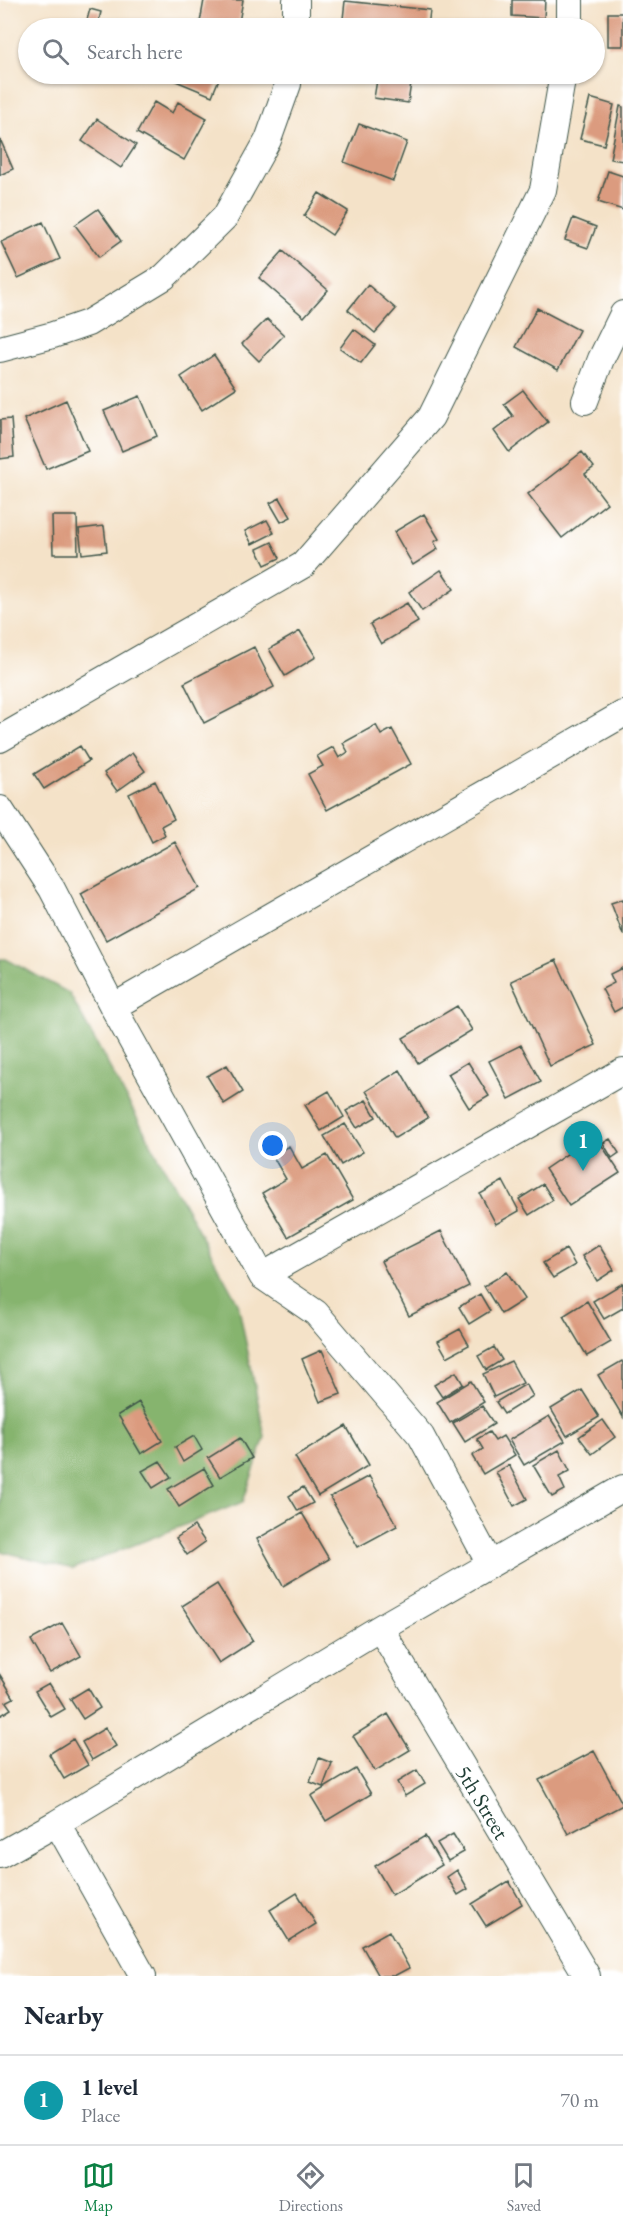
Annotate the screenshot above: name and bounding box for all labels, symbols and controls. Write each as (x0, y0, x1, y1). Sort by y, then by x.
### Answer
search box (18, 18, 605, 84)
icon: search (39, 35, 72, 68)
text: Search here (87, 37, 182, 66)
pin: 1 (564, 1122, 602, 1171)
your location (258, 1131, 287, 1160)
street label: 5th Street (449, 1760, 516, 1845)
text: Nearby (24, 1998, 104, 2032)
text: 1 level (81, 2073, 138, 2102)
text: 1 (38, 2087, 49, 2113)
text: 70 m (560, 2087, 599, 2113)
text: Place (81, 2102, 120, 2128)
tab: Map (82, 2159, 115, 2216)
tab: Directions (279, 2159, 343, 2216)
tab: Saved (507, 2159, 541, 2216)

